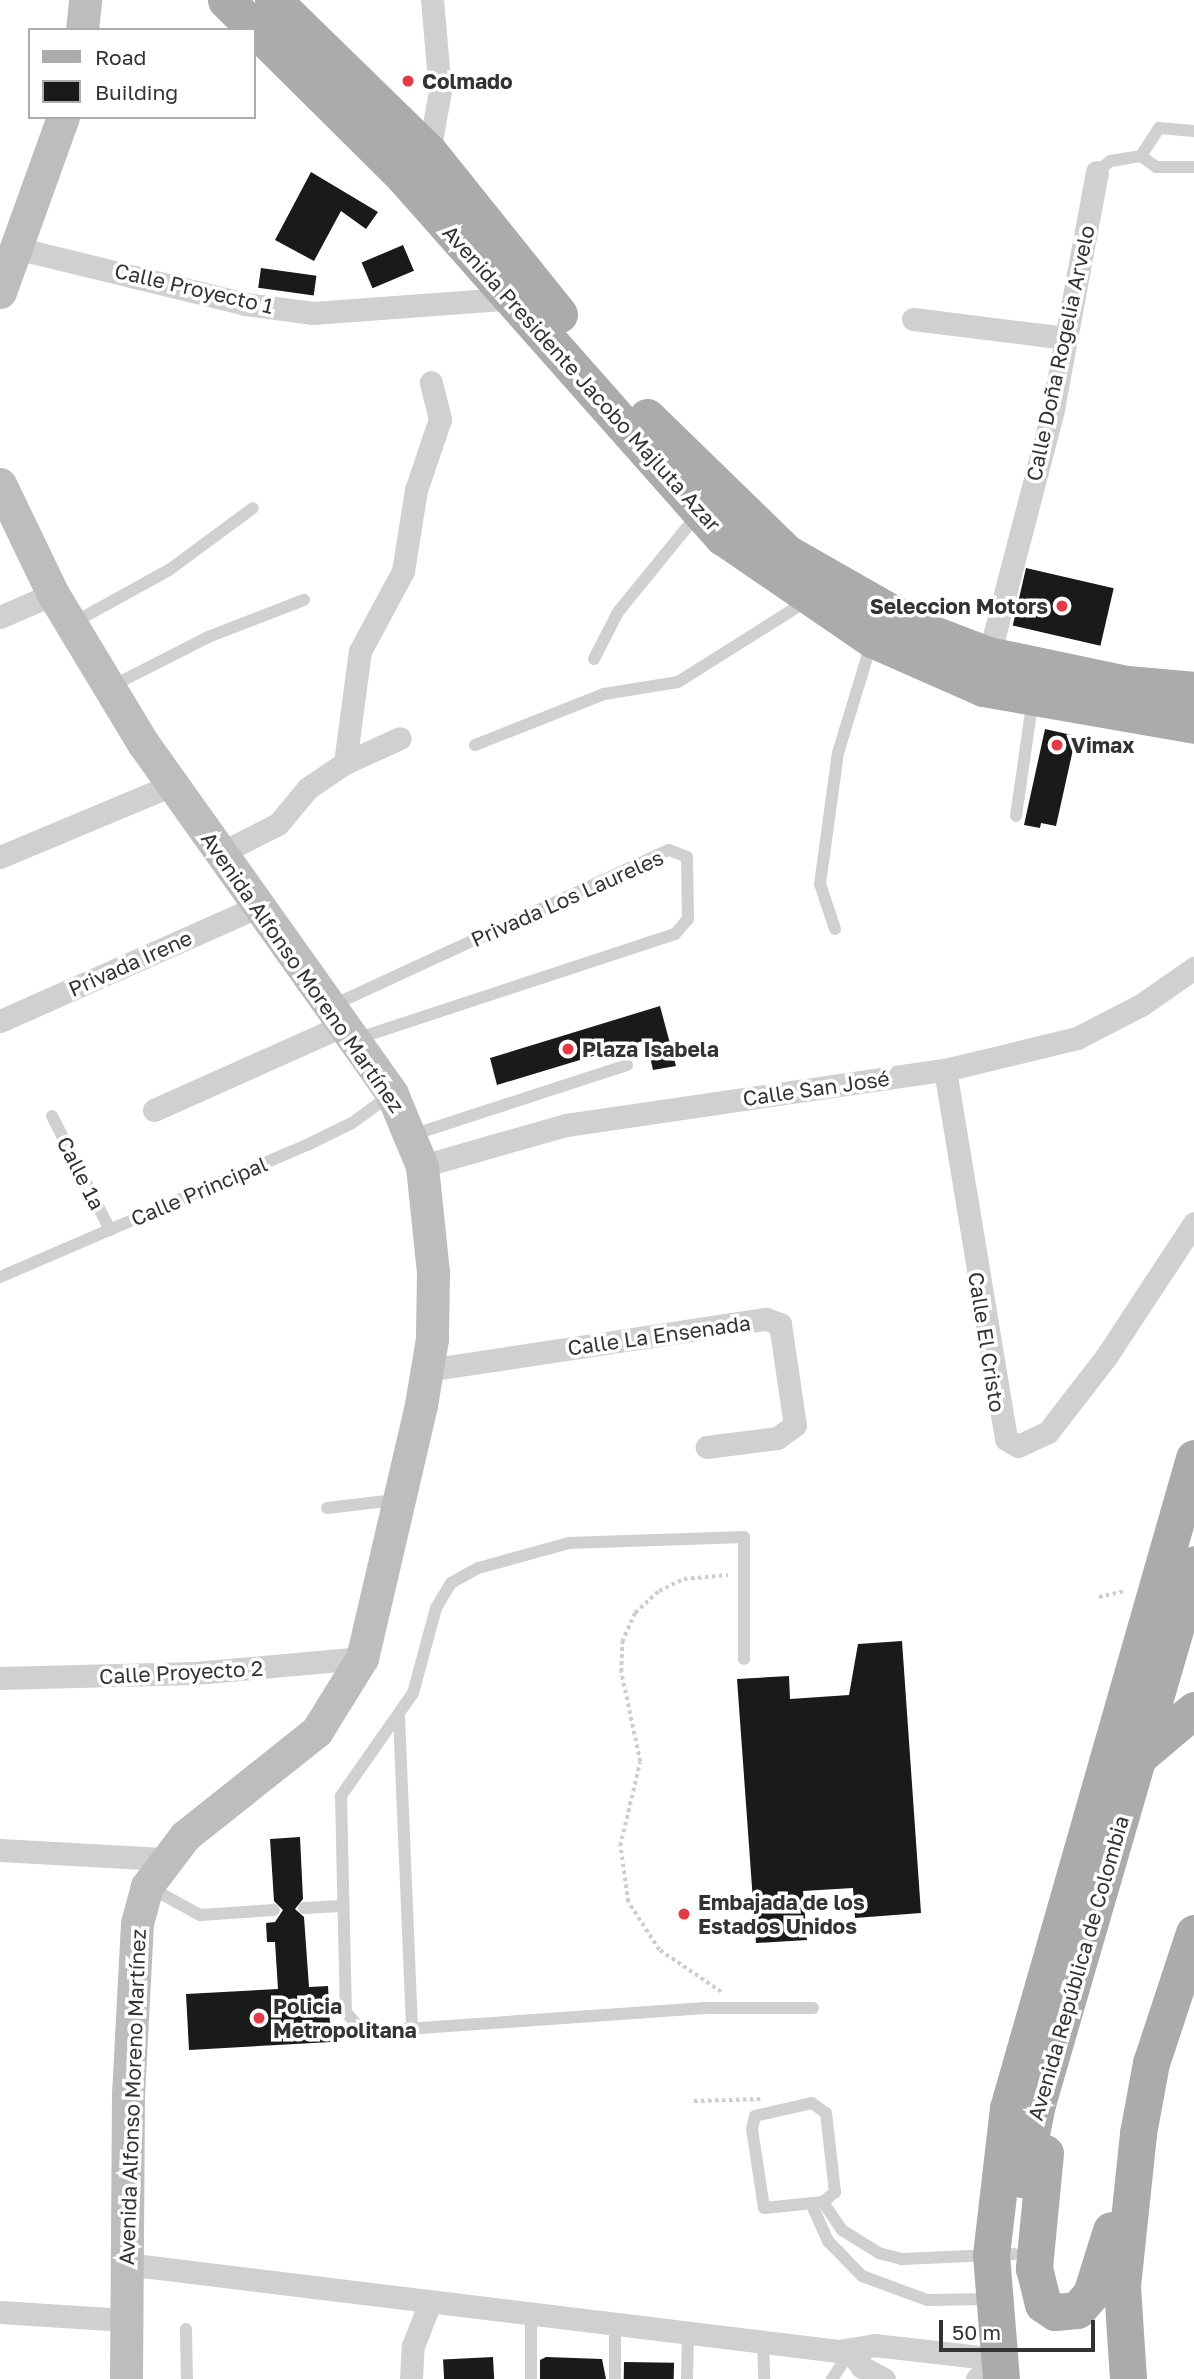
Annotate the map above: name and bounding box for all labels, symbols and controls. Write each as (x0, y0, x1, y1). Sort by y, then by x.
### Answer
legend (28, 28, 256, 119)
text: Road (95, 44, 146, 70)
place label: Colmado (422, 68, 513, 94)
marker: Colmado (400, 73, 416, 89)
text: Building (95, 79, 178, 105)
street label: Avenida Presidente Jacobo Majluta Azar (438, 220, 726, 536)
street label: Calle Doña Rogelia Arvelo (1021, 223, 1099, 483)
street label: Calle Proyecto 1 (112, 257, 276, 319)
place label: Seleccion Motors (870, 593, 1048, 619)
marker: Seleccion Motors (1054, 598, 1070, 614)
place label: Vimax (1071, 732, 1134, 758)
marker: Vimax (1049, 737, 1065, 753)
street label: Avenida Alfonso Moreno Martínez (196, 827, 410, 1117)
street label: Privada Los Laureles (467, 844, 667, 952)
street label: Privada Irene (64, 925, 196, 1001)
place label: Plaza Isabela (582, 1036, 719, 1062)
marker: Plaza Isabela (560, 1041, 576, 1057)
street label: Calle San José (741, 1065, 891, 1111)
street label: Calle 1a (52, 1132, 110, 1214)
street label: Calle Principal (127, 1151, 271, 1231)
street label: Calle El Cristo (963, 1270, 1011, 1414)
street label: Calle La Ensenada (566, 1310, 752, 1360)
street label: Calle Proyecto 2 (98, 1655, 264, 1689)
street label: Avenida República de Colombia (1022, 1813, 1134, 2123)
place label: Embajada de los Estados Unidos (698, 1889, 865, 1939)
marker: Embajada de los Estados Unidos (676, 1906, 692, 1922)
street label: Avenida Alfonso Moreno Martínez (114, 1928, 150, 2266)
place label: Policia Metropolitana (273, 1993, 417, 2043)
marker: Policia Metropolitana (251, 2010, 267, 2026)
scale bar (942, 2306, 1098, 2350)
text: 50 m (952, 2319, 1001, 2345)

